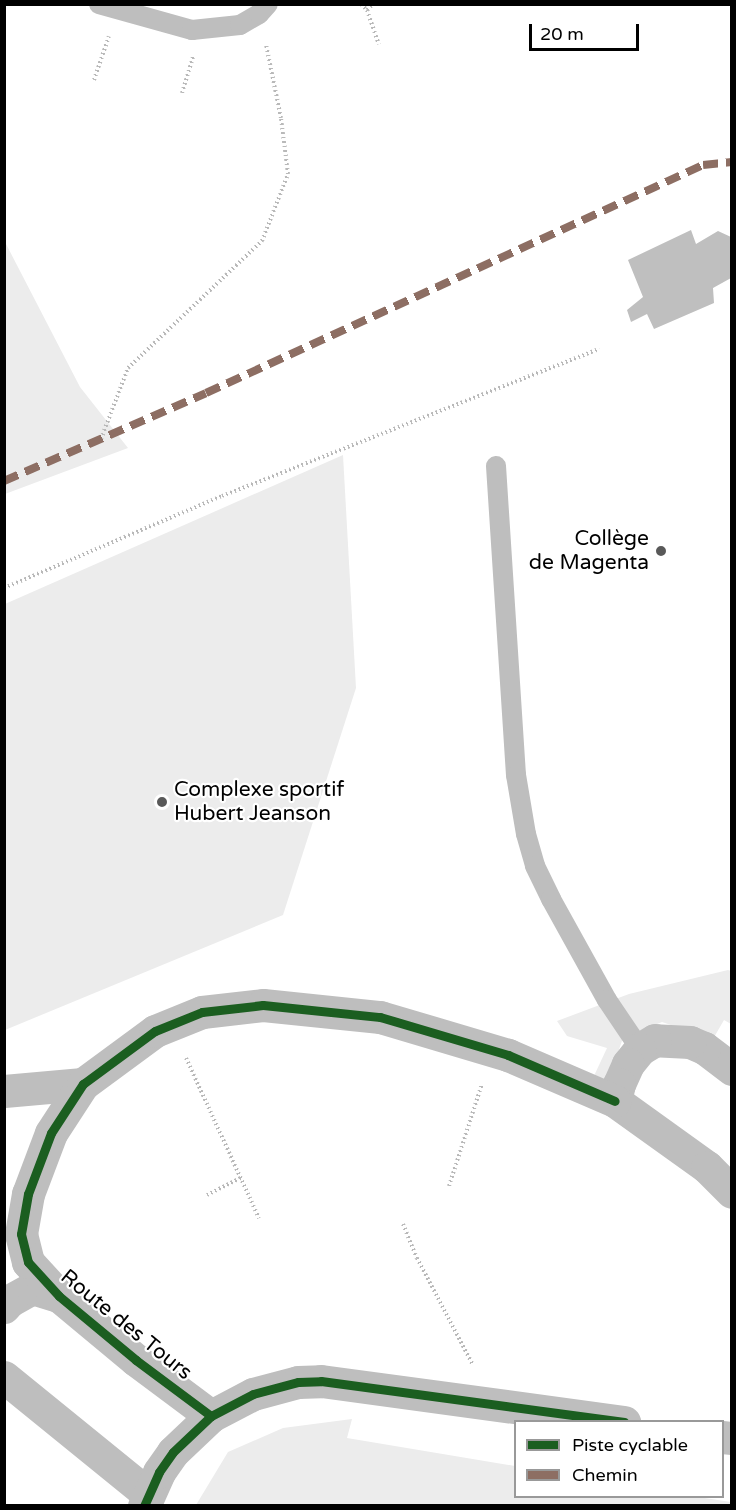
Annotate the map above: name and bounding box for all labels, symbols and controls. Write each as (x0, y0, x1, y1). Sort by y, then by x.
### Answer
scale bar (532, 12, 642, 50)
text: 20 m (540, 23, 584, 45)
place label: Collège de Magenta (529, 526, 649, 576)
marker: Collège de Magenta (654, 544, 668, 558)
place label: Complexe sportif Hubert Jeanson (174, 777, 344, 827)
marker: Complexe sportif Hubert Jeanson (155, 795, 169, 809)
street label: Route des Tours (55, 1264, 197, 1386)
legend (514, 1420, 724, 1498)
text: Piste cyclable (572, 1434, 688, 1456)
text: Chemin (572, 1464, 638, 1486)

